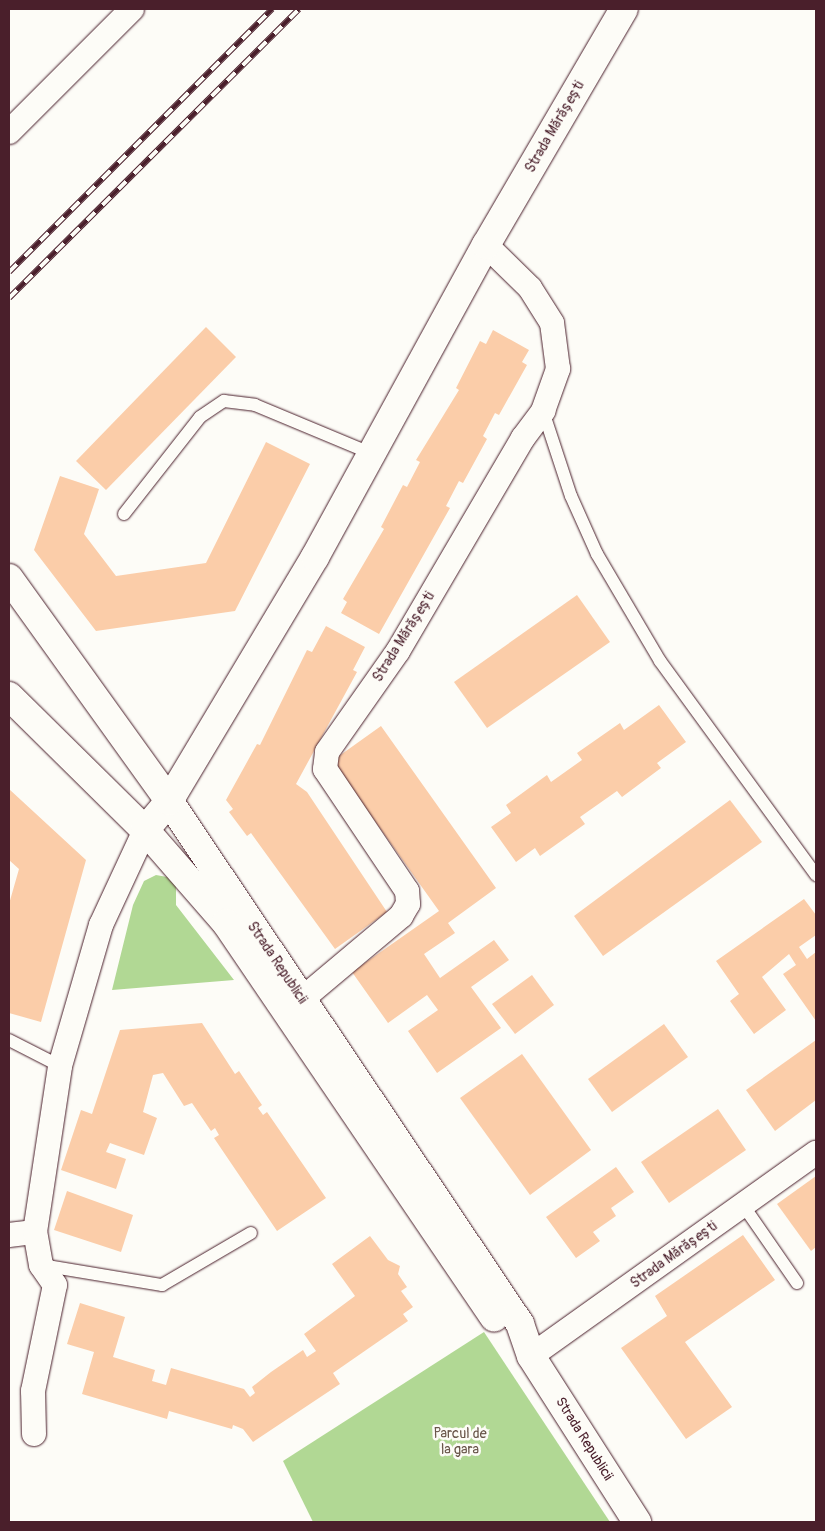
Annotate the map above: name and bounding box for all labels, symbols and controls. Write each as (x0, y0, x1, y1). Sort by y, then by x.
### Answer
street label: Strada Mărășești (522, 78, 588, 176)
street label: Strada Mărășești (370, 589, 438, 685)
street label: Strada Republicii (243, 919, 311, 1007)
street label: Strada Mărășești (627, 1218, 721, 1292)
street label: Strada Republicii (552, 1394, 616, 1484)
park label: Parcul de la gara (433, 1426, 487, 1458)

